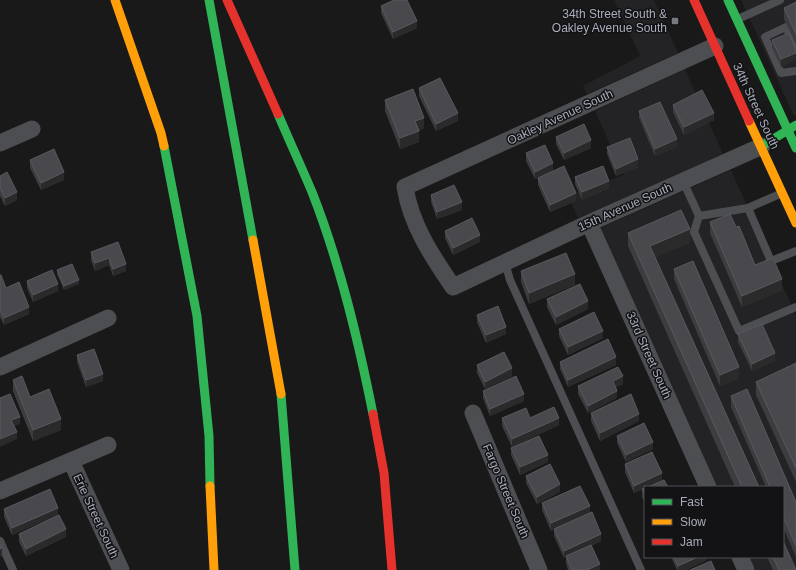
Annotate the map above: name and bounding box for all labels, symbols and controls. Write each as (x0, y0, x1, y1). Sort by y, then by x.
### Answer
place label: 34th Street South & Oakley Avenue South (552, 7, 667, 35)
marker: 34th Street South & Oakley Avenue South (670, 16, 680, 26)
street label: 34th Street South (730, 61, 782, 151)
street label: Oakley Avenue South (505, 86, 615, 148)
street label: 15th Avenue South (576, 180, 674, 234)
street label: 33rd Street South (623, 309, 675, 401)
street label: Fargo Street South (480, 442, 532, 540)
street label: Erie Street South (70, 472, 122, 560)
legend (644, 486, 784, 558)
text: Fast (680, 495, 704, 509)
text: Slow (680, 515, 706, 529)
text: Jam (680, 535, 703, 549)

